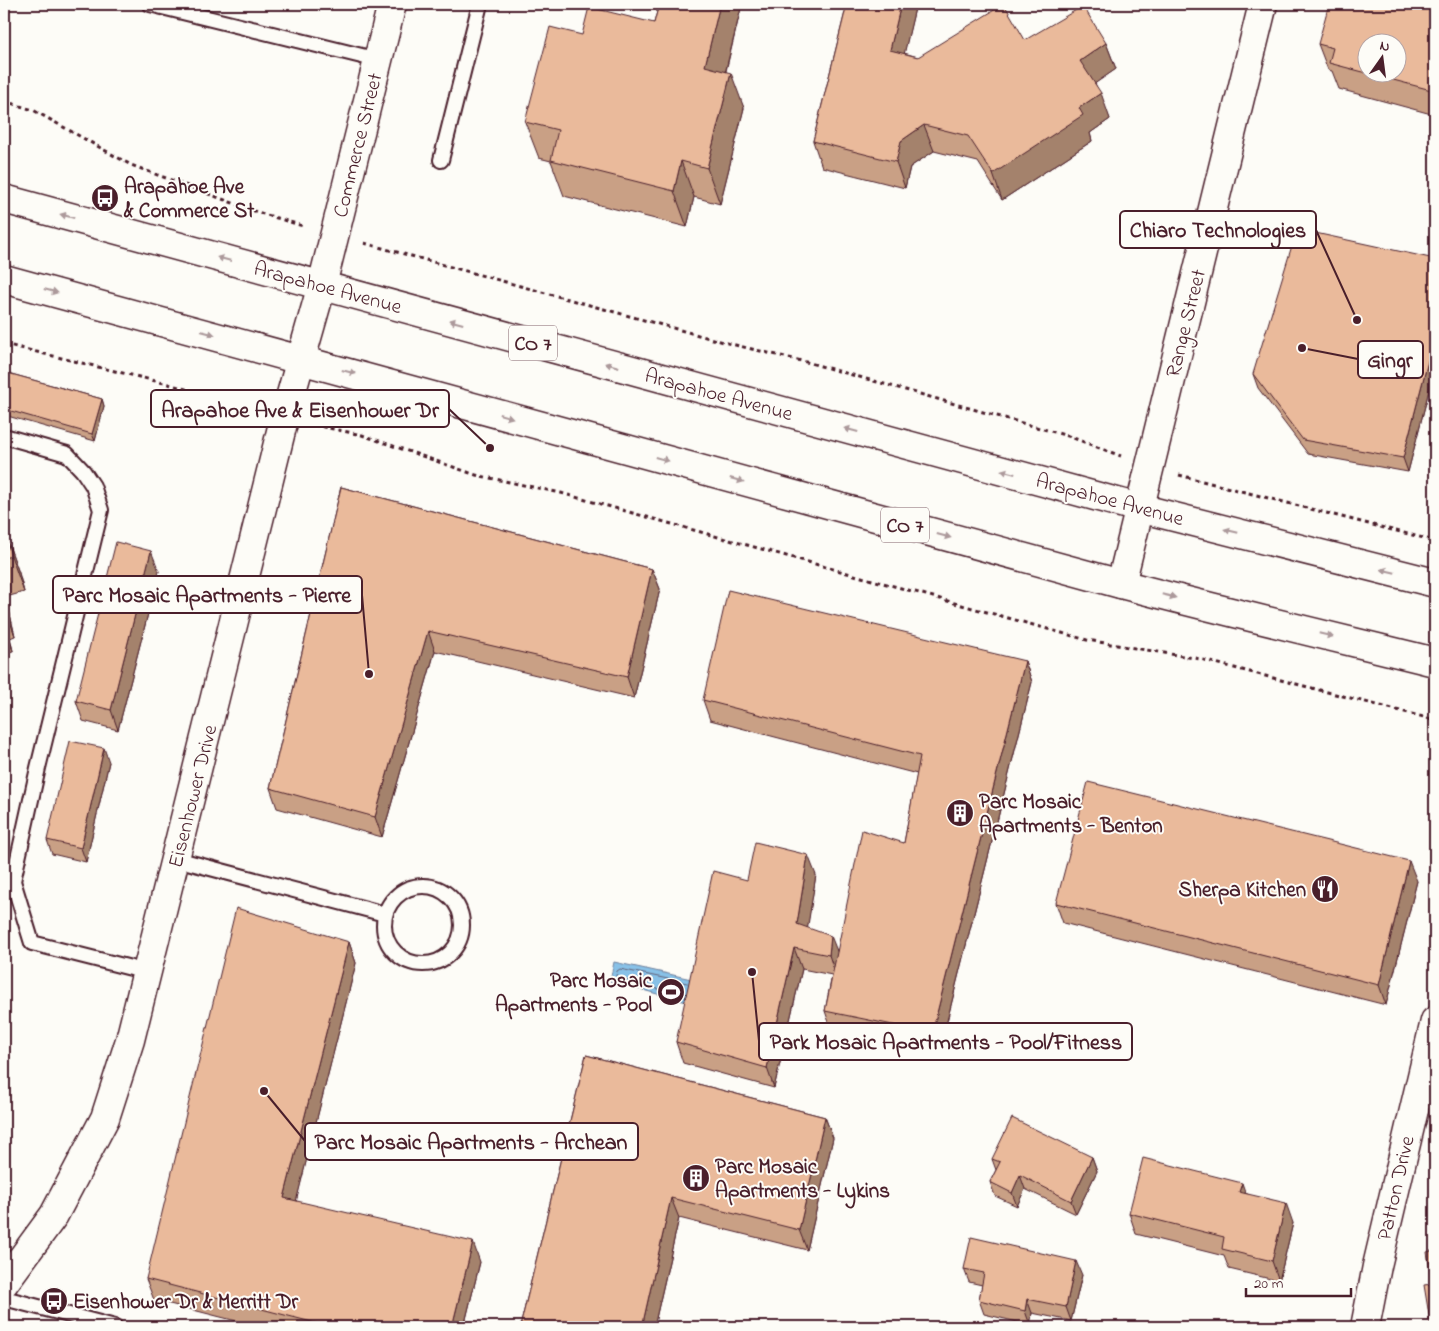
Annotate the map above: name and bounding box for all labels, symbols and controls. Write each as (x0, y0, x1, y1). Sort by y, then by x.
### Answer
north arrow (1356, 32, 1406, 82)
text: N (1378, 36, 1392, 58)
street label: Commerce Street (326, 70, 391, 221)
place label: Arapahoe Ave & Commerce St (123, 173, 255, 227)
bus stop icon: Arapahoe Ave & Commerce St (90, 183, 120, 213)
callout: Chiaro Technologies (1120, 211, 1316, 248)
one-way arrow (60, 212, 75, 220)
text: Chiaro Technologies (1130, 216, 1306, 249)
one-way arrow (217, 255, 232, 263)
street label: Arapahoe Avenue (250, 255, 405, 323)
street label: Range Street (1159, 266, 1217, 381)
one-way arrow (43, 287, 58, 295)
one-way arrow (448, 318, 463, 326)
road number: CO 7 (509, 326, 557, 360)
one-way arrow (200, 329, 215, 337)
callout: Gingr (1358, 341, 1423, 378)
text: Gingr (1367, 346, 1414, 379)
one-way arrow (605, 361, 620, 369)
street label: Arapahoe Avenue (641, 362, 796, 430)
one-way arrow (342, 369, 357, 377)
callout: Arapahoe Ave & Eisenhower Dr (151, 390, 449, 427)
text: Arapahoe Ave & Eisenhower Dr (161, 396, 440, 428)
one-way arrow (498, 412, 513, 420)
one-way arrow (843, 426, 858, 434)
one-way arrow (655, 456, 670, 464)
street label: Arapahoe Avenue (1032, 467, 1187, 535)
one-way arrow (1000, 468, 1015, 476)
one-way arrow (729, 476, 744, 484)
road number: CO 7 (881, 508, 929, 542)
one-way arrow (1223, 527, 1238, 535)
one-way arrow (937, 532, 952, 540)
one-way arrow (1380, 567, 1396, 575)
callout: Parc Mosaic Apartments - Pierre (53, 576, 362, 613)
text: Parc Mosaic Apartments - Pierre (63, 581, 352, 613)
one-way arrow (1161, 592, 1176, 600)
one-way arrow (1319, 631, 1334, 639)
street label: Eisenhower Drive (162, 721, 226, 871)
place label: Parc Mosaic Apartments - Benton (979, 788, 1163, 842)
building icon: Parc Mosaic Apartments - Benton (945, 798, 975, 828)
restaurant icon: Sherpa Kitchen (1310, 874, 1340, 904)
place label: Sherpa Kitchen (1179, 876, 1306, 906)
place label: Parc Mosaic Apartments - Pool (495, 967, 653, 1021)
sports icon: Parc Mosaic Apartments - Pool (656, 977, 686, 1007)
callout: Park Mosaic Apartments - Pool/Fitness (759, 1023, 1132, 1060)
text: Park Mosaic Apartments - Pool/Fitness (770, 1028, 1122, 1060)
callout: Parc Mosaic Apartments - Archean (305, 1123, 638, 1160)
text: Parc Mosaic Apartments - Archean (315, 1128, 628, 1160)
street label: Patton Drive (1370, 1133, 1424, 1244)
place label: Parc Mosaic Apartments - Lykins (715, 1153, 890, 1209)
building icon: Parc Mosaic Apartments - Lykins (681, 1163, 711, 1193)
scale bar (1246, 1266, 1352, 1298)
text: 20 m (1254, 1273, 1284, 1295)
bus stop icon: Eisenhower Dr & Merritt Dr (39, 1286, 69, 1316)
place label: Eisenhower Dr & Merritt Dr (73, 1288, 299, 1318)

